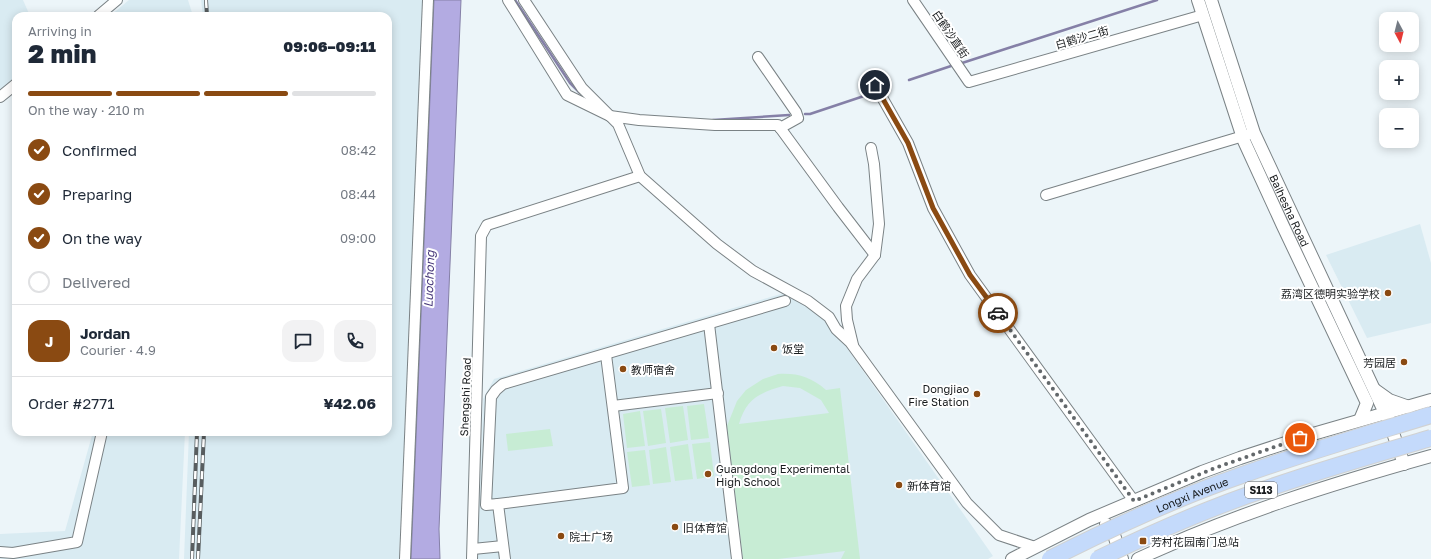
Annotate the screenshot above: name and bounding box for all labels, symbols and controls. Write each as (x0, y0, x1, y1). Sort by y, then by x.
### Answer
street label: 白鹤沙直街 (930, 8, 972, 60)
north arrow (1379, 12, 1419, 52)
map controls (1379, 12, 1419, 148)
text: Arriving in (28, 23, 92, 39)
street label: 白鹤沙二街 (1054, 23, 1110, 51)
text: 09:06–09:11 (283, 37, 376, 55)
text: 2 min (28, 38, 96, 69)
button: + (1379, 60, 1419, 100)
pin (858, 68, 892, 102)
icon: home (864, 74, 886, 96)
text: On the way · 210 m (28, 102, 145, 118)
button: − (1379, 108, 1419, 148)
icon: check (28, 139, 50, 161)
text: Confirmed (62, 141, 137, 159)
text: 08:42 (341, 142, 376, 158)
street label: Baihesha Road (1268, 172, 1313, 248)
icon: check (28, 183, 50, 205)
text: Preparing (62, 185, 132, 203)
text: 08:44 (340, 186, 376, 202)
icon: check (28, 227, 50, 249)
text: On the way (62, 229, 142, 247)
text: 09:00 (340, 230, 376, 246)
water label: Luochong (421, 249, 438, 308)
text: Delivered (62, 273, 130, 291)
place label: 荔湾区德明实验学校 (1281, 287, 1380, 300)
marker: 荔湾区德明实验学校 (1383, 288, 1393, 298)
courier (978, 293, 1018, 333)
icon: car (987, 302, 1009, 324)
button: chat (282, 320, 324, 362)
button: phone (334, 320, 376, 362)
text: Jordan (80, 324, 130, 342)
text: J (45, 332, 53, 350)
text: Courier · 4.9 (80, 342, 156, 358)
place label: 饭堂 (782, 342, 804, 355)
marker: 饭堂 (769, 343, 779, 353)
place label: 芳园居 (1363, 356, 1396, 369)
street label: Shengshi Road (457, 357, 473, 437)
marker: 芳园居 (1399, 357, 1409, 367)
place label: 教师宿舍 (631, 363, 675, 376)
marker: 教师宿舍 (618, 364, 628, 374)
place label: Dongjiao Fire Station (908, 382, 969, 408)
marker: Dongjiao Fire Station (972, 389, 982, 399)
text: Order #2771 (28, 394, 114, 412)
text: ¥42.06 (323, 394, 376, 412)
pin (1283, 421, 1317, 455)
icon: bag (1289, 427, 1311, 449)
place label: Guangdong Experimental High School (716, 462, 850, 488)
marker: Guangdong Experimental High School (703, 469, 713, 479)
street label: Longxi Avenue (1154, 474, 1230, 515)
place label: 新体育馆 (907, 479, 951, 492)
marker: 新体育馆 (894, 480, 904, 490)
road number: S113 (1245, 482, 1277, 498)
place label: 旧体育馆 (683, 521, 727, 534)
marker: 旧体育馆 (670, 522, 680, 532)
place label: 院士广场 (569, 530, 613, 543)
marker: 院士广场 (556, 531, 566, 541)
place label: 芳村花园南门总站 (1151, 535, 1239, 548)
marker: 芳村花园南门总站 (1138, 536, 1148, 546)

